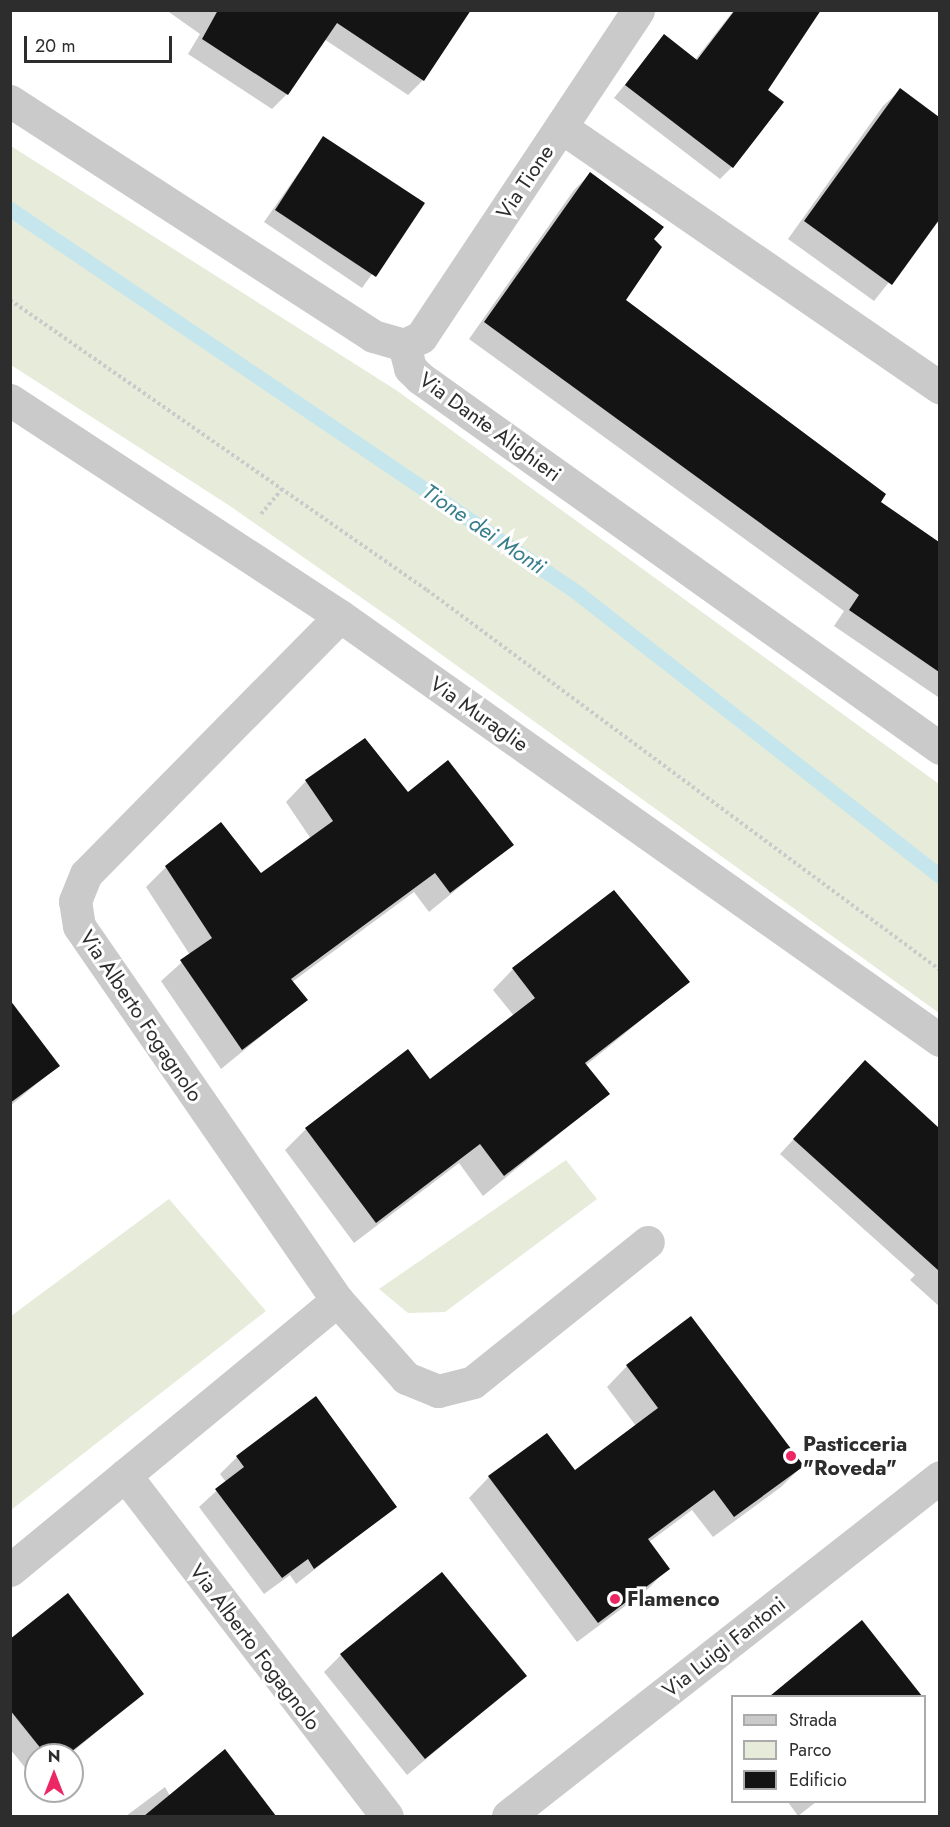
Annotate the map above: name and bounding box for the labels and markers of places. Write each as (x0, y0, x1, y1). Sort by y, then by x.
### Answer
place label: Pasticceria "Roveda" (803, 1431, 907, 1481)
marker: Pasticceria "Roveda" (784, 1449, 798, 1463)
place label: Flamenco (627, 1586, 720, 1612)
marker: Flamenco (608, 1592, 622, 1606)

